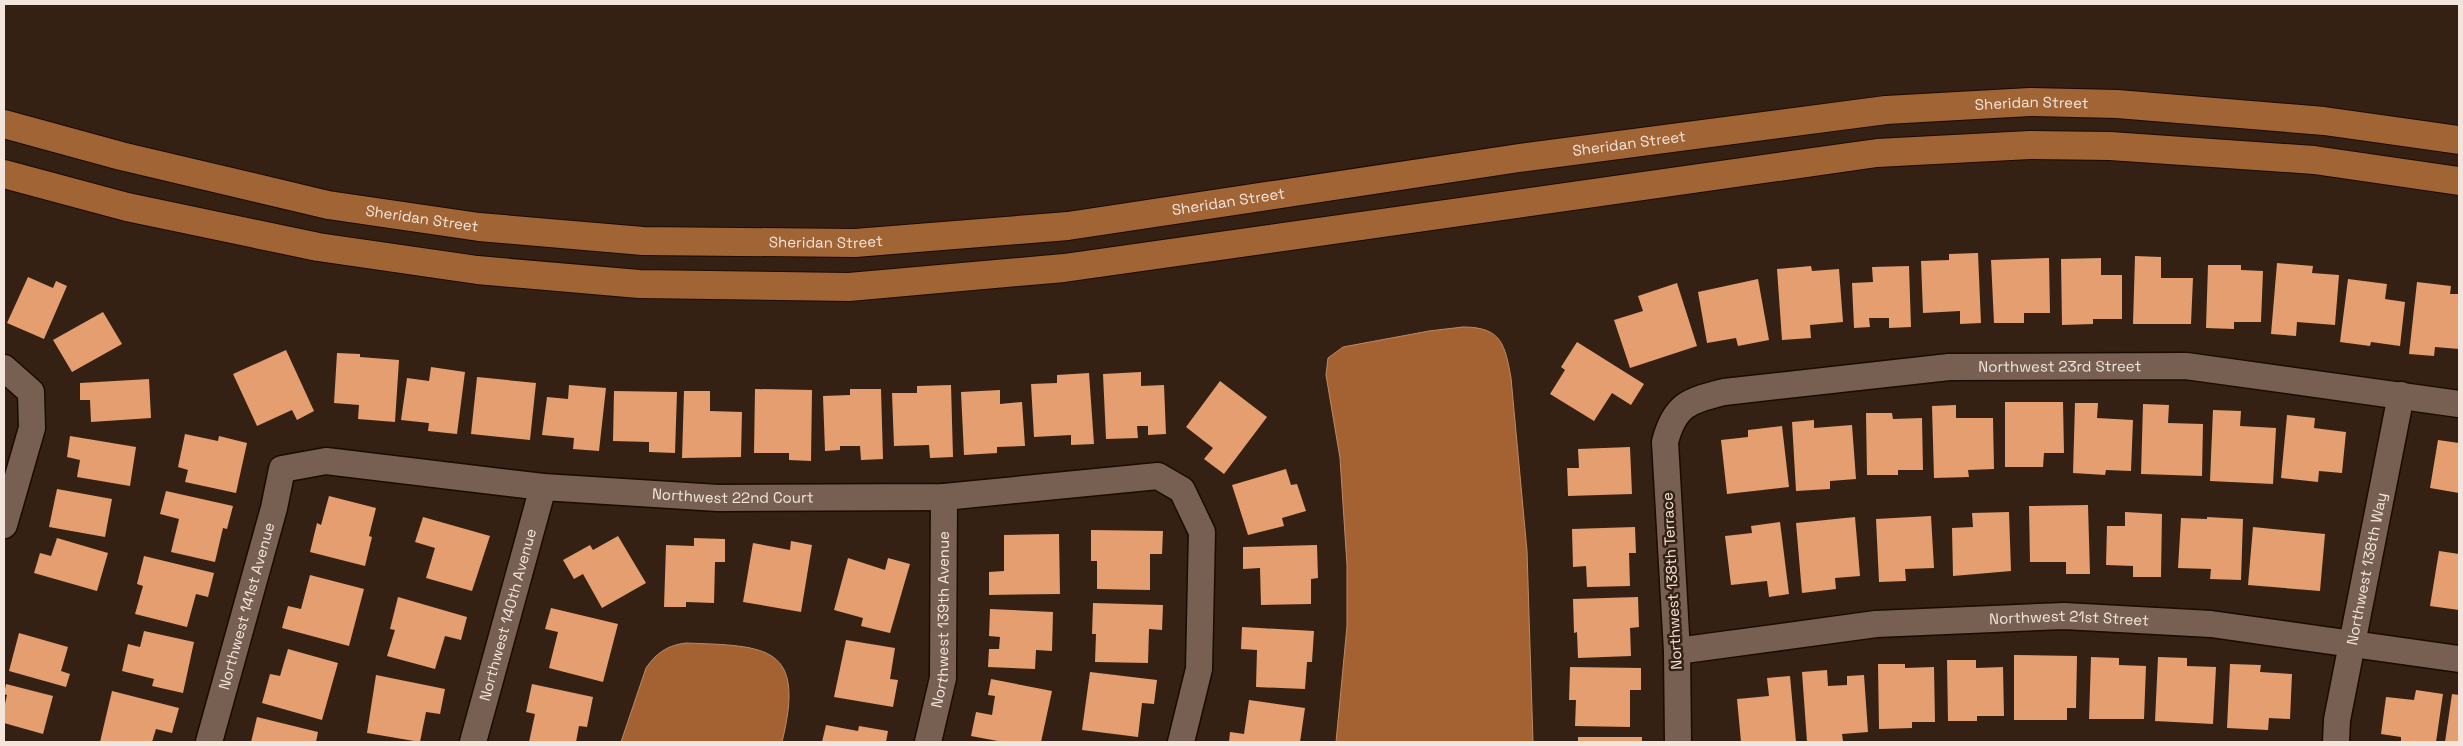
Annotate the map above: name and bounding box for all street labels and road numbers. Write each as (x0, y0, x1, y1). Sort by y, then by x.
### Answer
street label: Sheridan Street (1974, 92, 2089, 114)
street label: Sheridan Street (1571, 126, 1687, 160)
street label: Sheridan Street (1170, 183, 1286, 219)
street label: Sheridan Street (364, 201, 480, 236)
street label: Sheridan Street (769, 231, 883, 252)
street label: Northwest 23rd Street (1978, 356, 2141, 376)
street label: Northwest 22nd Court (651, 484, 814, 507)
street label: Northwest 138th Way (2342, 491, 2391, 647)
street label: Northwest 138th Terrace (1657, 492, 1686, 670)
street label: Northwest 141st Avenue (214, 520, 279, 692)
street label: Northwest 140th Avenue (475, 526, 540, 703)
street label: Northwest 139th Avenue (926, 531, 953, 710)
street label: Northwest 21st Street (1989, 606, 2149, 630)

